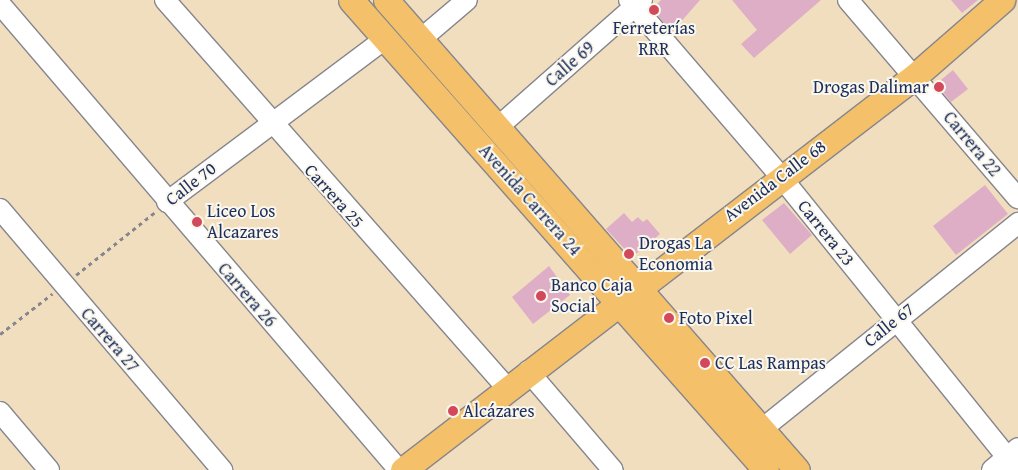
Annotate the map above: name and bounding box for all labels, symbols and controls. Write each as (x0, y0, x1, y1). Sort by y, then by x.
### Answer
marker: Ferreterías RRR (648, 4, 660, 16)
place label: Ferreterías RRR (613, 18, 695, 60)
street label: Calle 69 (541, 37, 599, 91)
place label: Drogas Dalimar (813, 76, 929, 98)
marker: Drogas Dalimar (933, 81, 945, 93)
street label: Carrera 22 (939, 107, 1005, 181)
street label: Avenida Calle 68 (720, 136, 830, 226)
street label: Avenida Carrera 24 (474, 140, 586, 260)
street label: Calle 70 (161, 158, 221, 210)
street label: Carrera 25 (300, 160, 368, 232)
street label: Carrera 23 (793, 196, 859, 270)
place label: Liceo Los Alcazares (207, 201, 279, 243)
marker: Liceo Los Alcazares (191, 216, 203, 228)
place label: Drogas La Economia (639, 233, 713, 276)
marker: Drogas La Economia (623, 248, 635, 260)
street label: Carrera 26 (213, 258, 281, 332)
place label: Banco Caja Social (551, 275, 633, 318)
marker: Banco Caja Social (535, 290, 547, 302)
street label: Calle 67 (860, 298, 918, 352)
street label: Carrera 27 (76, 303, 144, 377)
place label: Foto Pixel (679, 307, 753, 329)
marker: Foto Pixel (663, 312, 675, 324)
place label: CC Las Rampas (715, 352, 826, 374)
marker: CC Las Rampas (699, 357, 711, 369)
place label: Alcázares (463, 400, 535, 422)
marker: Alcázares (447, 405, 459, 417)

